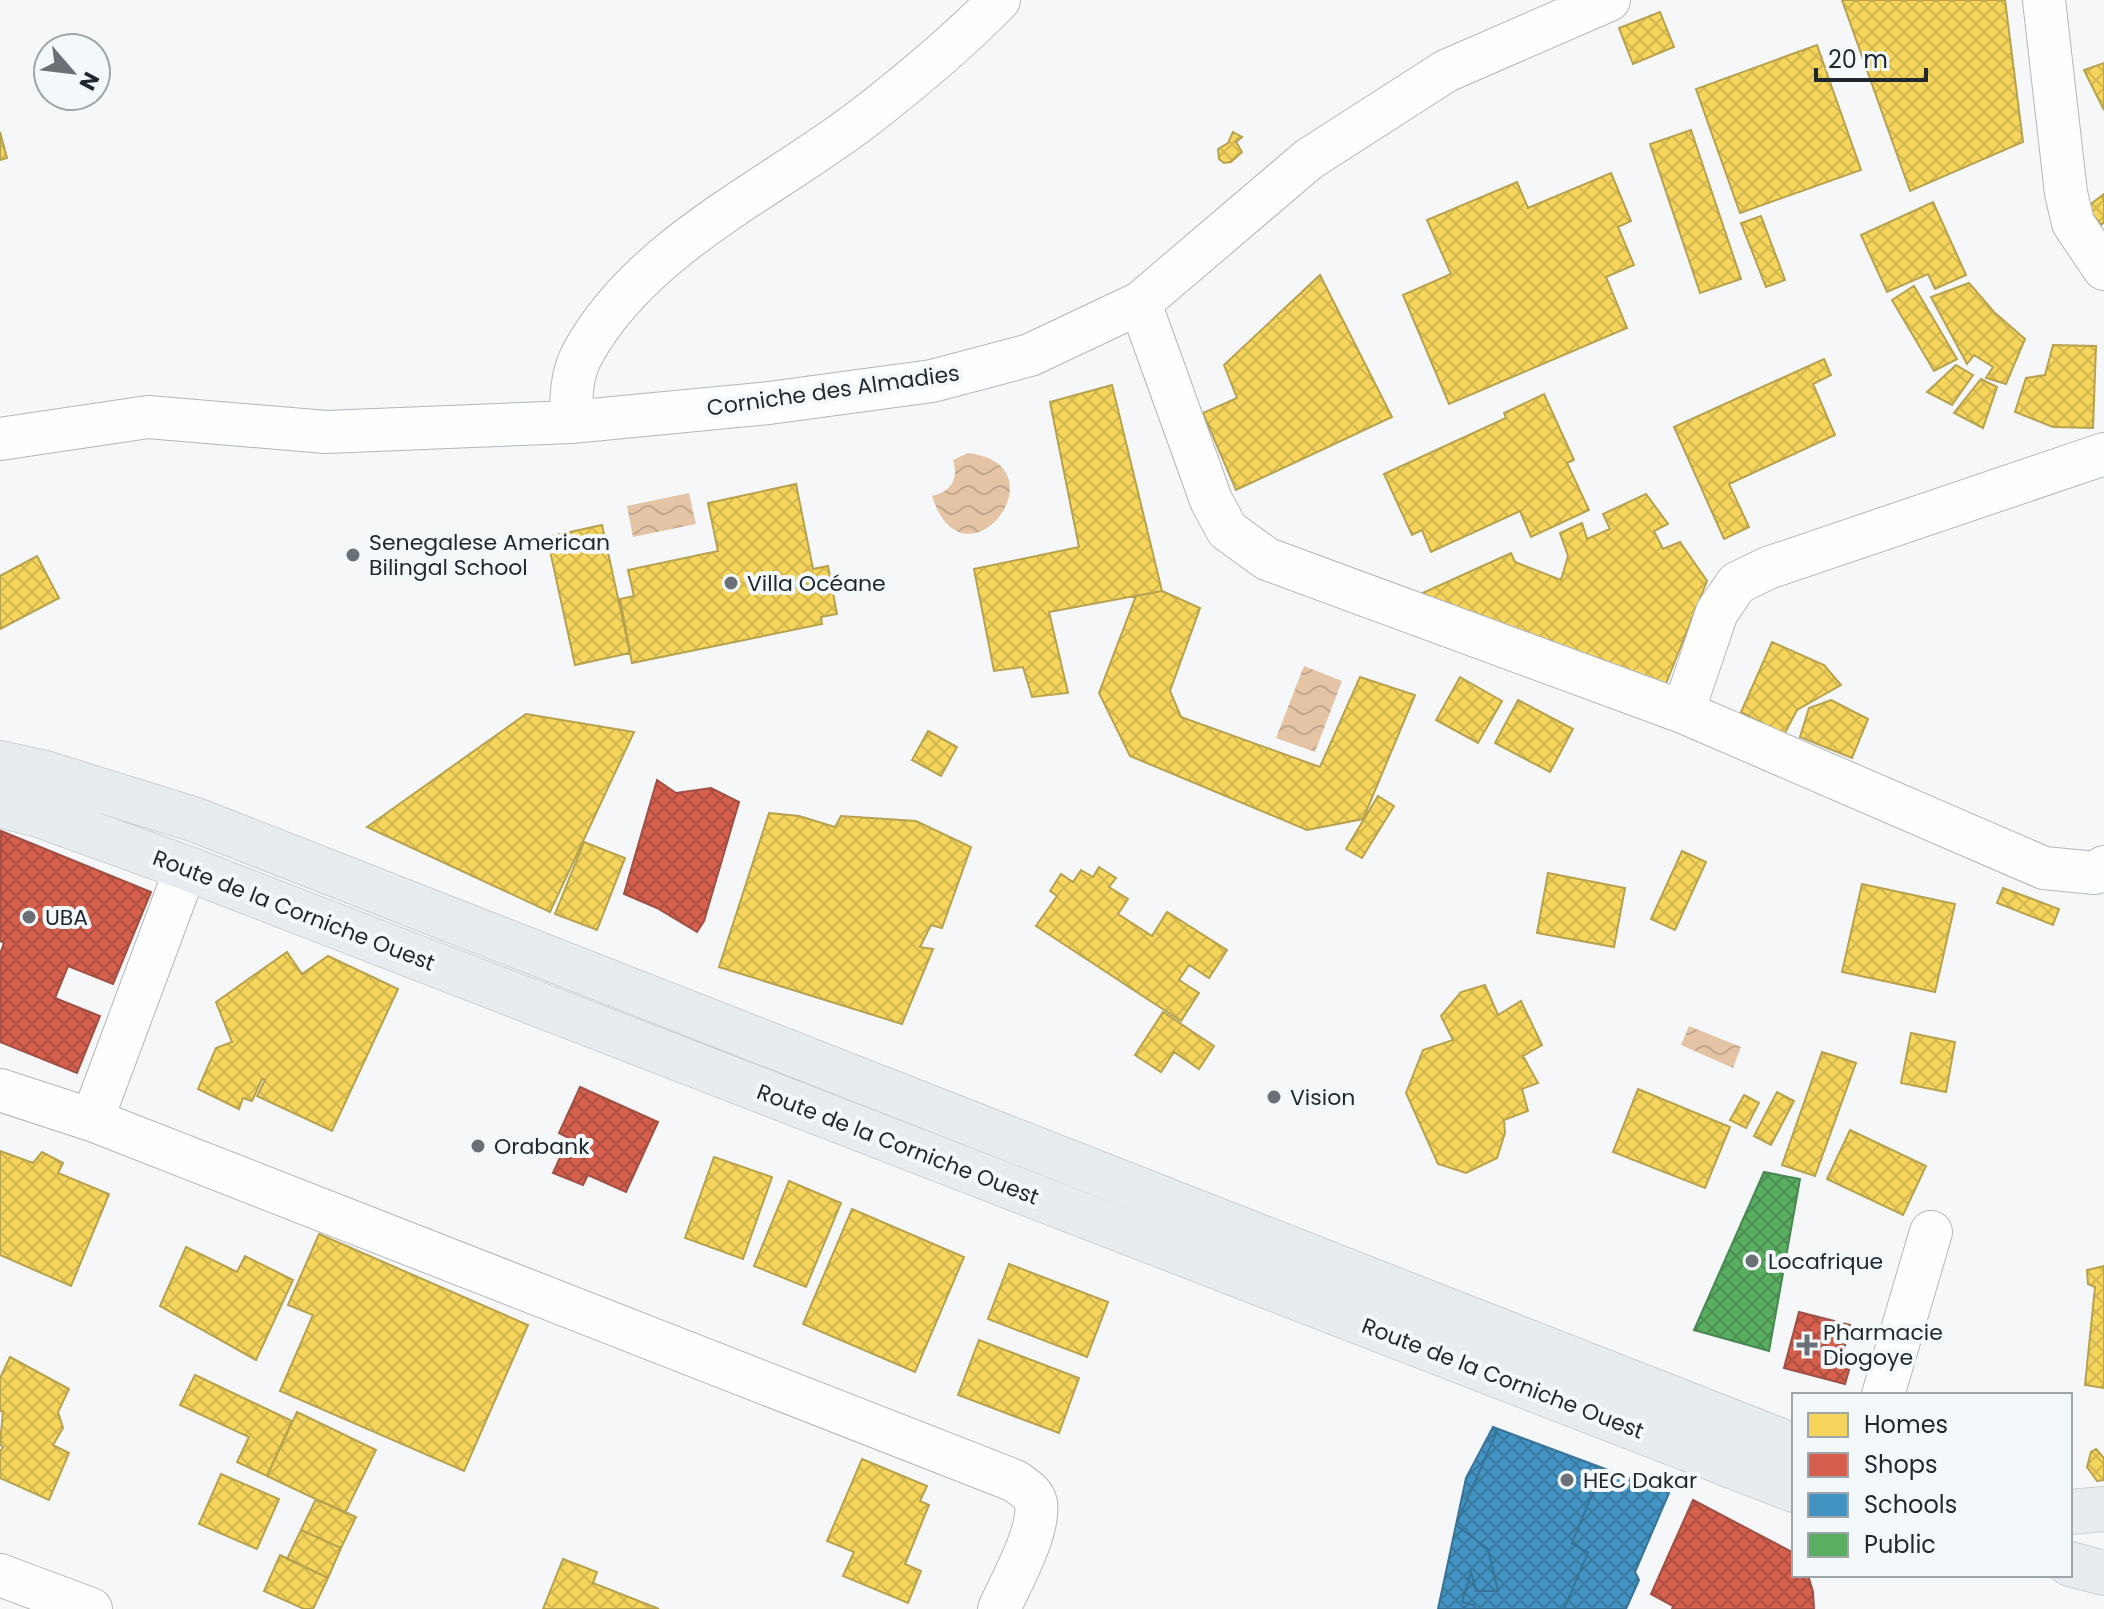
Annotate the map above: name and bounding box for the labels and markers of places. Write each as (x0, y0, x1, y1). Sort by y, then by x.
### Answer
place label: Senegalese American Bilingal School (369, 527, 610, 583)
marker: Senegalese American Bilingal School (344, 546, 362, 564)
place label: Villa Océane (747, 568, 886, 599)
marker: Villa Océane (722, 574, 740, 592)
place label: UBA (45, 902, 88, 933)
marker: UBA (20, 908, 38, 926)
place label: Vision (1290, 1082, 1355, 1113)
marker: Vision (1265, 1088, 1283, 1106)
place label: Orabank (494, 1131, 590, 1162)
marker: Orabank (469, 1137, 487, 1155)
place label: Locafrique (1768, 1246, 1883, 1277)
marker: Locafrique (1743, 1252, 1761, 1270)
place label: Pharmacie Diogoye (1823, 1317, 1943, 1373)
marker: Pharmacie Diogoye (1798, 1336, 1816, 1354)
place label: HEC Dakar (1583, 1465, 1697, 1496)
marker: HEC Dakar (1558, 1471, 1576, 1489)

